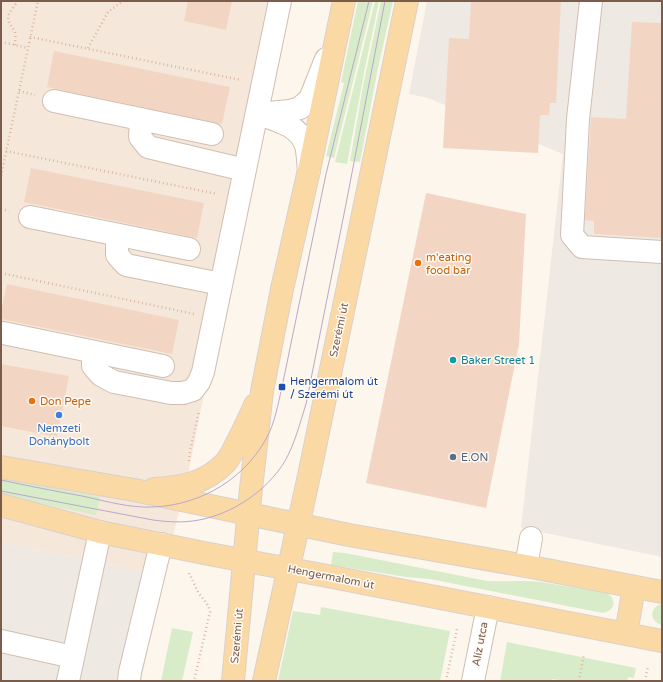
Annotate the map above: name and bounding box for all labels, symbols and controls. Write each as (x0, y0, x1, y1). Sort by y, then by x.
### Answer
place label: m'eating food bar (426, 251, 471, 277)
marker: m'eating food bar (413, 258, 423, 268)
street label: Szerémi út (327, 302, 351, 358)
place label: Baker Street 1 (461, 354, 535, 367)
marker: Baker Street 1 (448, 355, 458, 365)
place label: Hengermalom út / Szerémi út (290, 375, 378, 401)
marker: Hengermalom út / Szerémi út (277, 382, 287, 392)
place label: Don Pepe (40, 395, 91, 408)
marker: Don Pepe (27, 396, 37, 406)
marker: Nemzeti Dohánybolt (54, 410, 64, 420)
place label: Nemzeti Dohánybolt (29, 422, 89, 448)
place label: E.ON (461, 451, 488, 464)
marker: E.ON (448, 452, 458, 462)
street label: Hengermalom út (287, 562, 375, 592)
street label: Szerémi út (228, 608, 246, 664)
street label: Alíz utca (469, 621, 491, 667)

